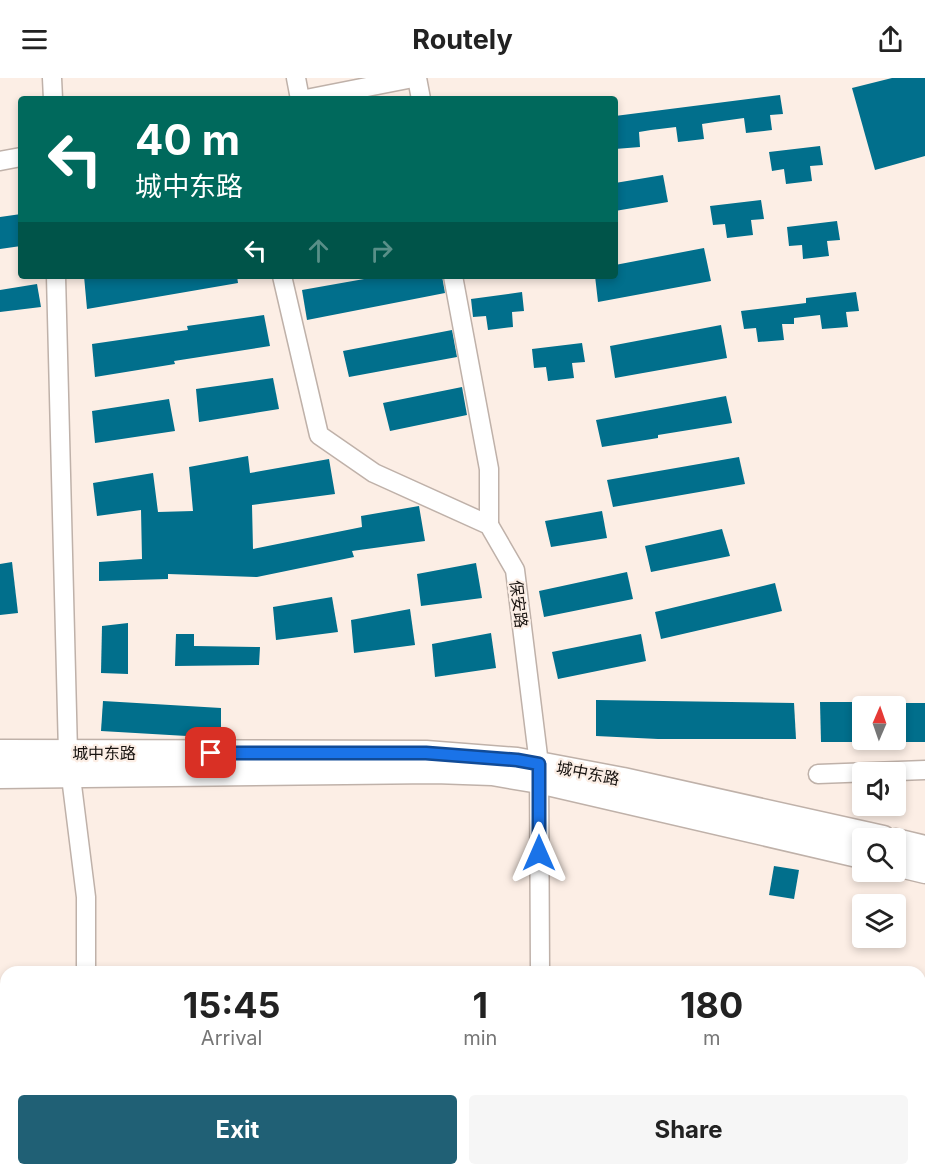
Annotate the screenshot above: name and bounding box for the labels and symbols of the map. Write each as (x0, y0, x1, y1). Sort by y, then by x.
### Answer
street label: 保安路 (506, 579, 532, 629)
north arrow (852, 696, 906, 750)
pin (185, 727, 236, 778)
street label: 城中东路 (72, 743, 136, 763)
street label: 城中东路 (555, 757, 621, 789)
position arrow (507, 821, 571, 885)

